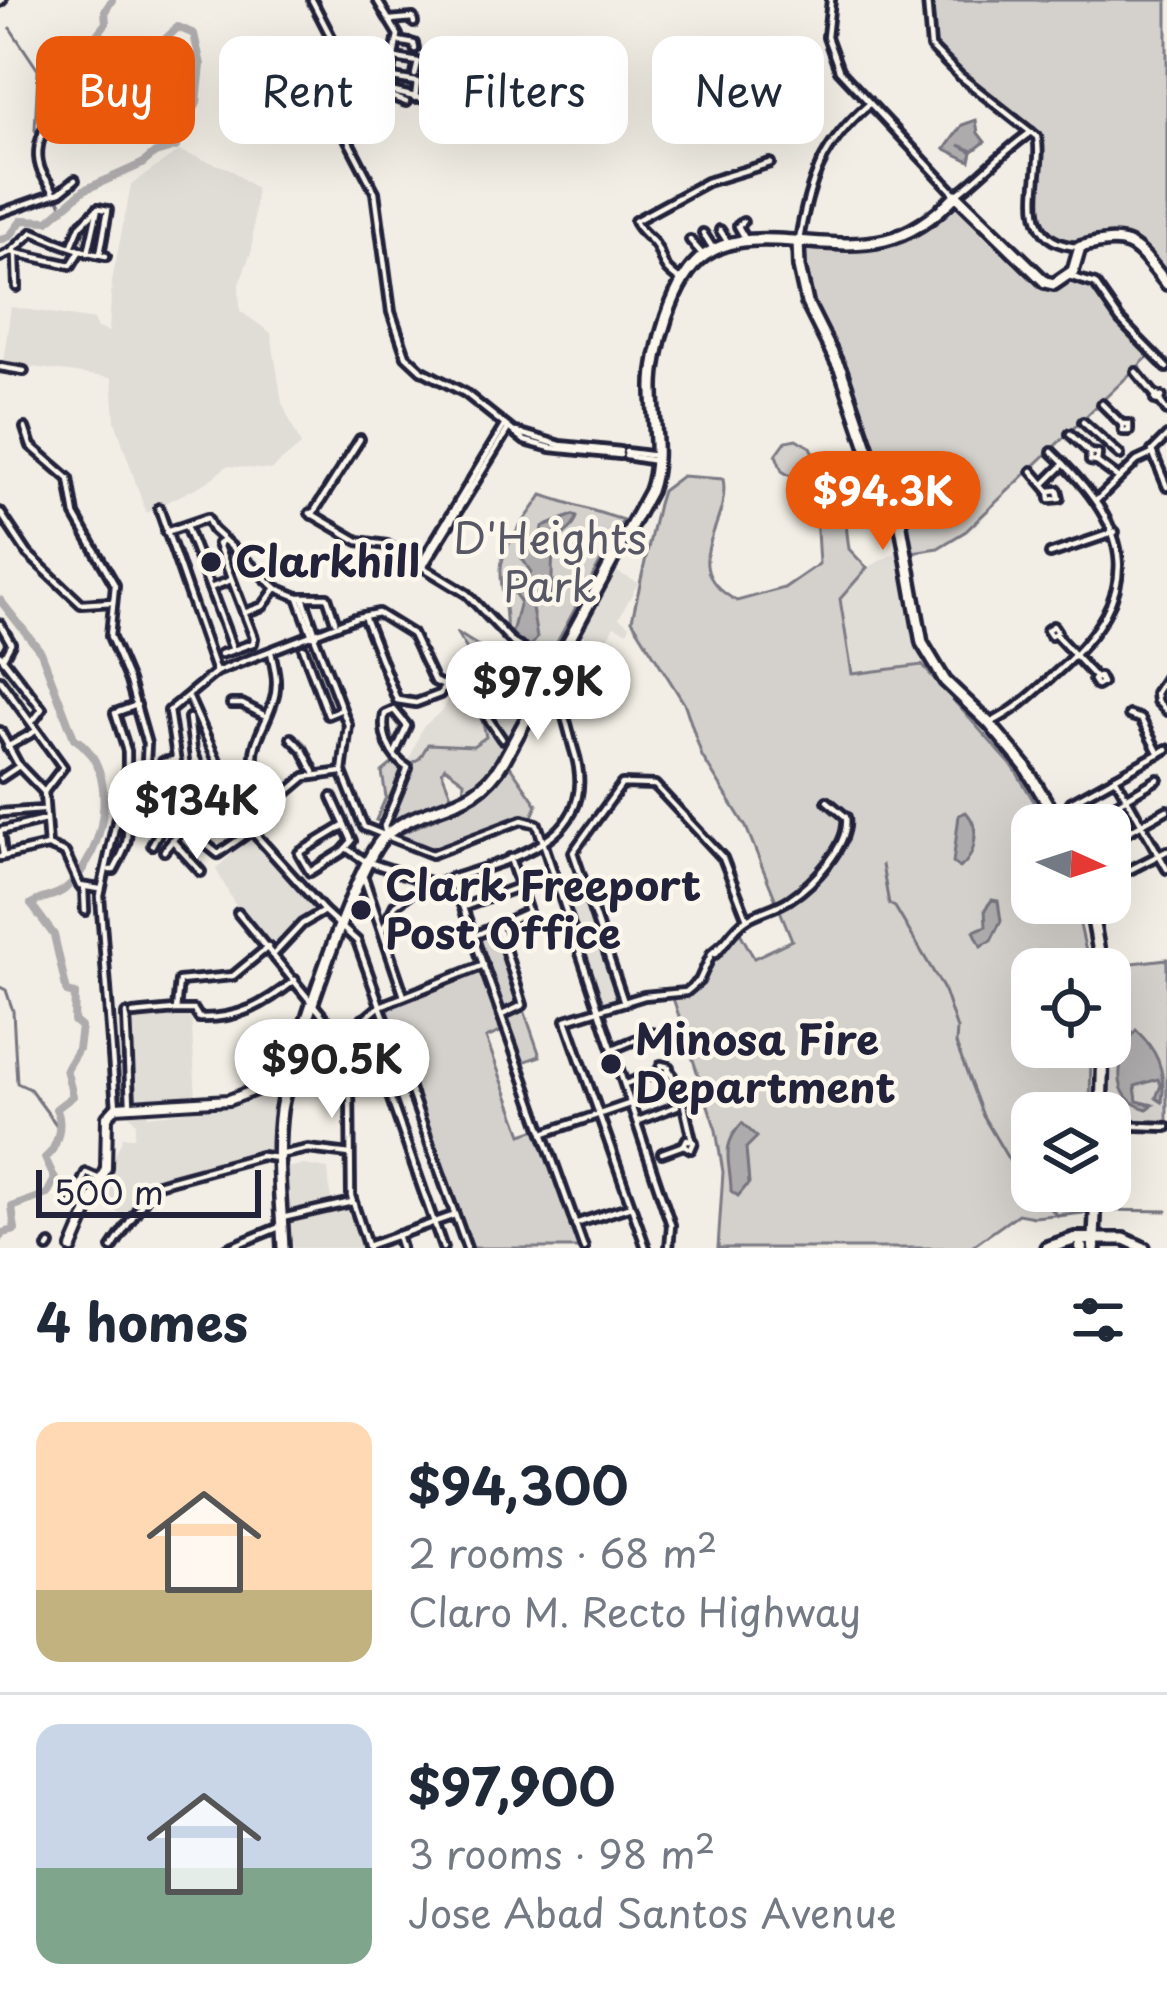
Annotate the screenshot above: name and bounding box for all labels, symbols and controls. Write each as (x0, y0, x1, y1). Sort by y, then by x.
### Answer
chip: Buy (36, 36, 195, 144)
chip: Rent (219, 36, 395, 144)
chip: Filters (419, 36, 628, 144)
chip: New (652, 36, 824, 144)
pin: $94.3K (785, 451, 981, 553)
text: $94.3K (813, 460, 953, 519)
park label: D'Heights Park (453, 505, 647, 616)
place label: Clarkhill (235, 528, 420, 591)
marker: Clarkhill (198, 549, 224, 575)
pin: $97.9K (440, 641, 636, 743)
text: $97.9K (473, 650, 603, 709)
pin: $134K (113, 760, 281, 862)
text: $134K (135, 769, 259, 828)
north arrow (1011, 804, 1131, 924)
map controls (1011, 804, 1131, 1212)
place label: Clark Freeport Post Office (385, 852, 701, 963)
marker: Clark Freeport Post Office (348, 897, 374, 923)
button: locate (1011, 948, 1131, 1068)
place label: Minosa Fire Department (635, 1006, 896, 1117)
pin: $90.5K (234, 1019, 430, 1121)
text: $90.5K (261, 1028, 403, 1087)
marker: Minosa Fire Department (598, 1051, 624, 1077)
button: layers (1011, 1092, 1131, 1212)
scale bar (36, 1164, 261, 1217)
text: 500 m (54, 1166, 164, 1216)
text: 4 homes (36, 1282, 248, 1359)
icon: filters (1065, 1287, 1131, 1353)
text: $94,300 (408, 1445, 629, 1522)
icon: home (132, 1470, 276, 1614)
text: 2 rooms · 68 m² (408, 1522, 717, 1581)
text: Claro M. Recto Highway (408, 1581, 861, 1640)
text: $97,900 (408, 1746, 616, 1823)
icon: home (132, 1772, 276, 1916)
text: 3 rooms · 98 m² (408, 1823, 715, 1882)
text: Jose Abad Santos Avenue (408, 1882, 897, 1941)

